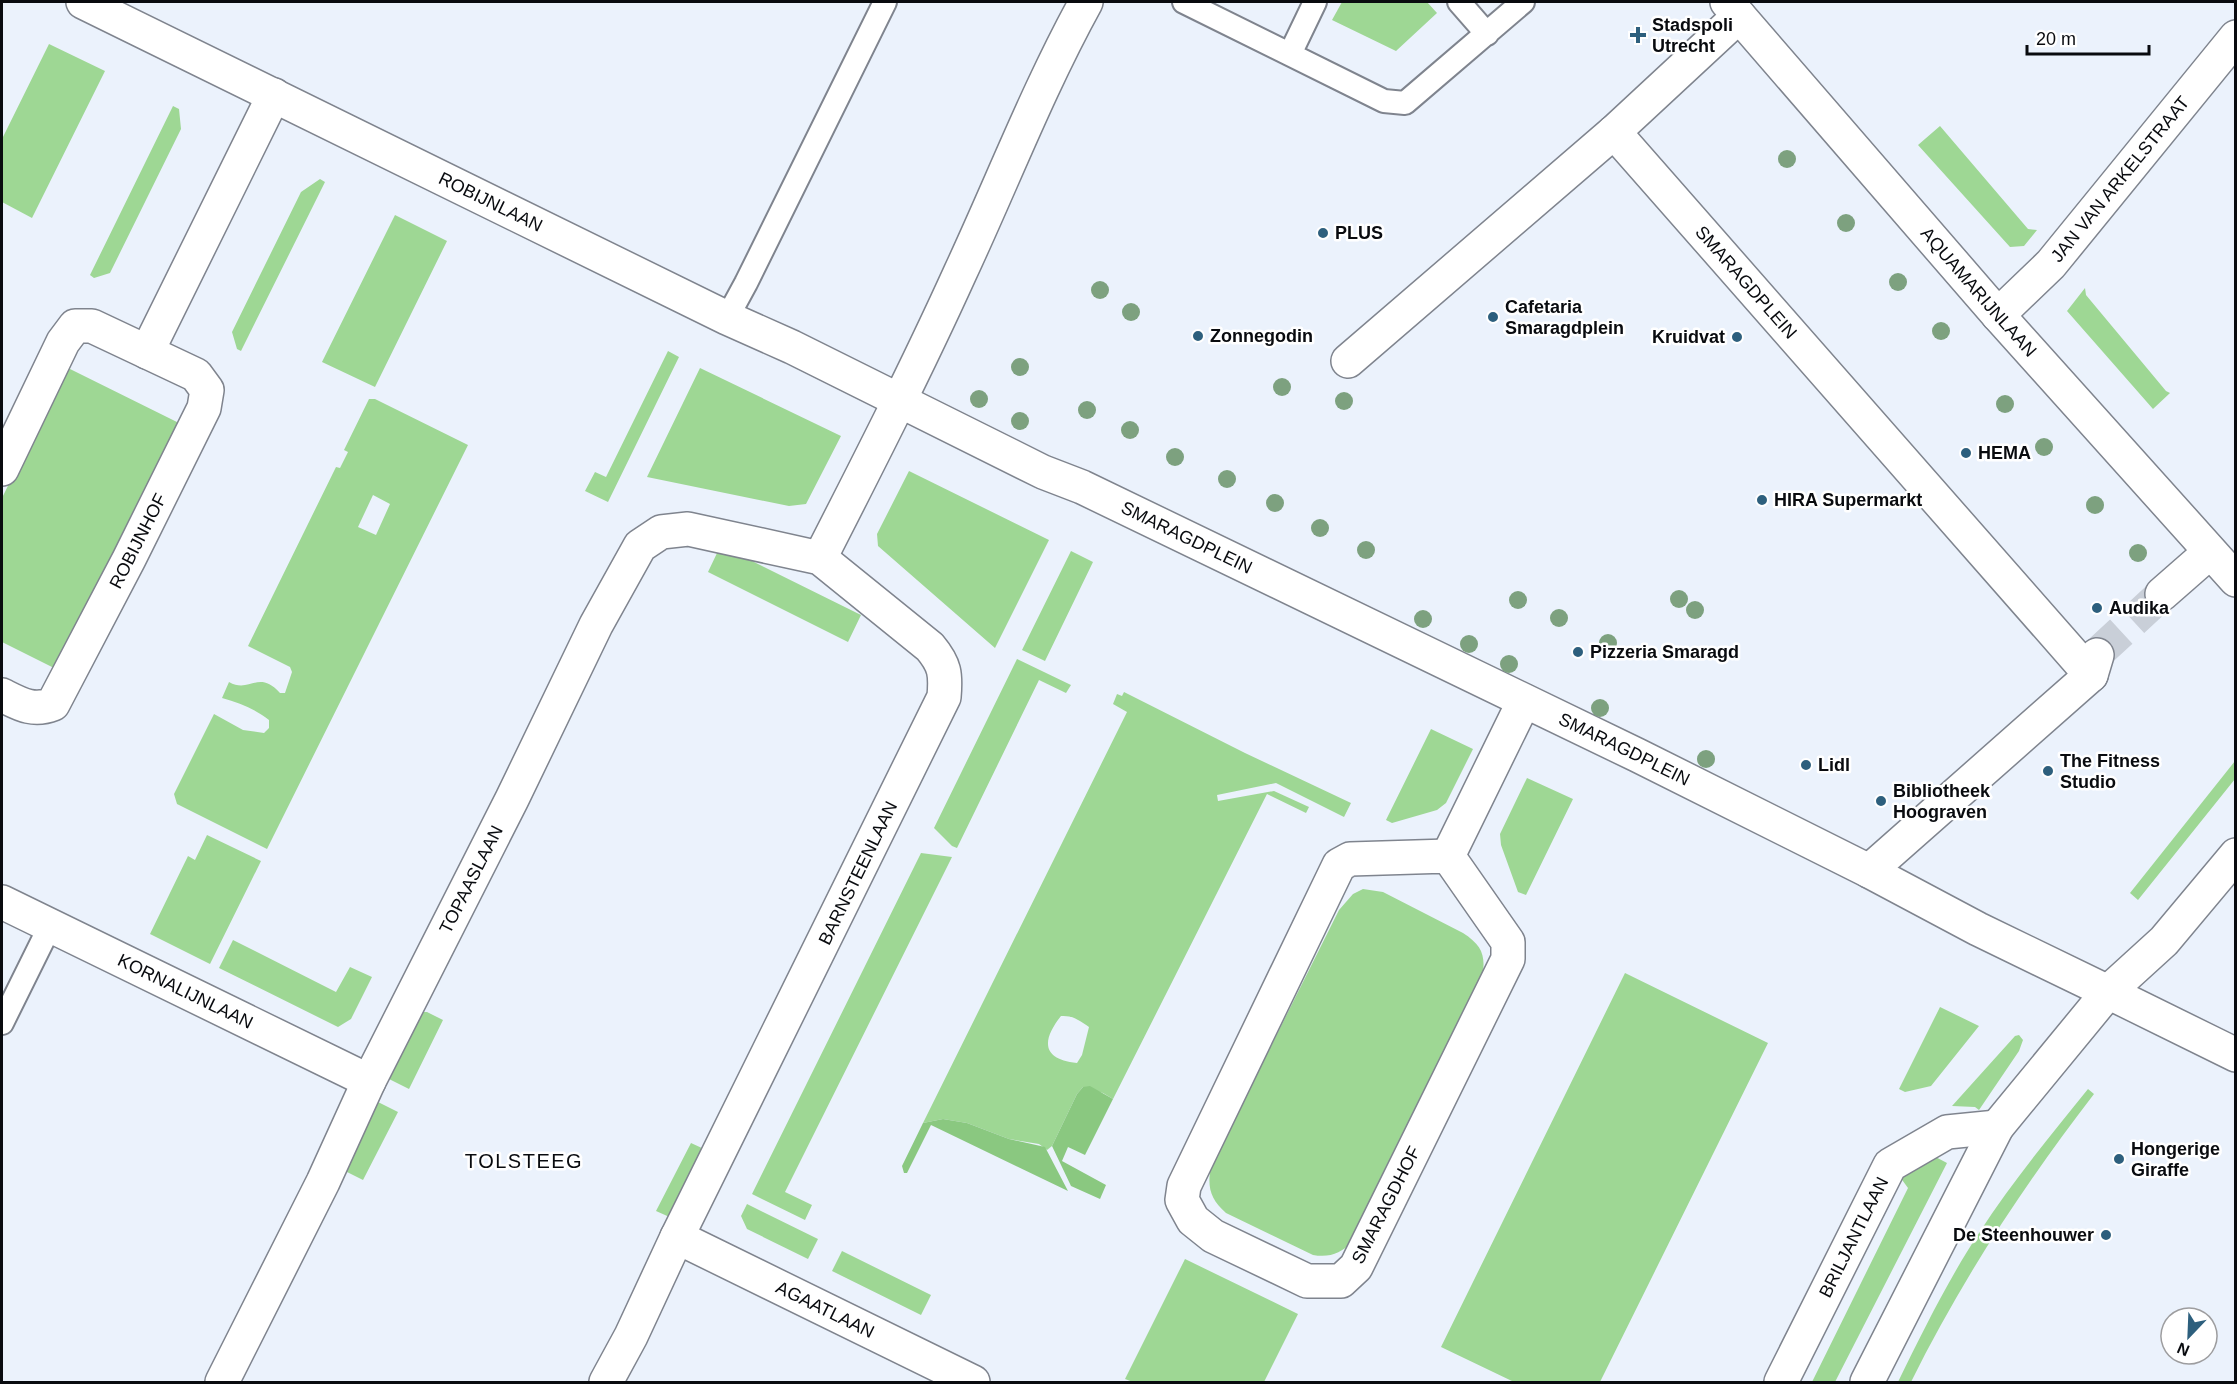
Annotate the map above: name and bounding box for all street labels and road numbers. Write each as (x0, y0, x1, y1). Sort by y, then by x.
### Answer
street label: JAN VAN ARKELSTRAAT (2047, 92, 2193, 266)
street label: ROBIJNLAAN (435, 168, 546, 236)
street label: SMARAGDPLEIN (1691, 222, 1801, 343)
street label: AQUAMARIJNLAAN (1917, 223, 2041, 361)
street label: ROBIJNHOF (105, 490, 171, 592)
street label: SMARAGDPLEIN (1118, 497, 1256, 578)
street label: SMARAGDPLEIN (1556, 709, 1693, 790)
street label: BARNSTEENLAAN (815, 798, 901, 948)
street label: TOPAASLAAN (435, 822, 507, 937)
street label: KORNALIJNLAAN (114, 950, 256, 1033)
street label: SMARAGDHOF (1348, 1143, 1424, 1267)
street label: BRILJANTLAAN (1815, 1174, 1892, 1301)
street label: AGAATLAAN (773, 1277, 878, 1342)

